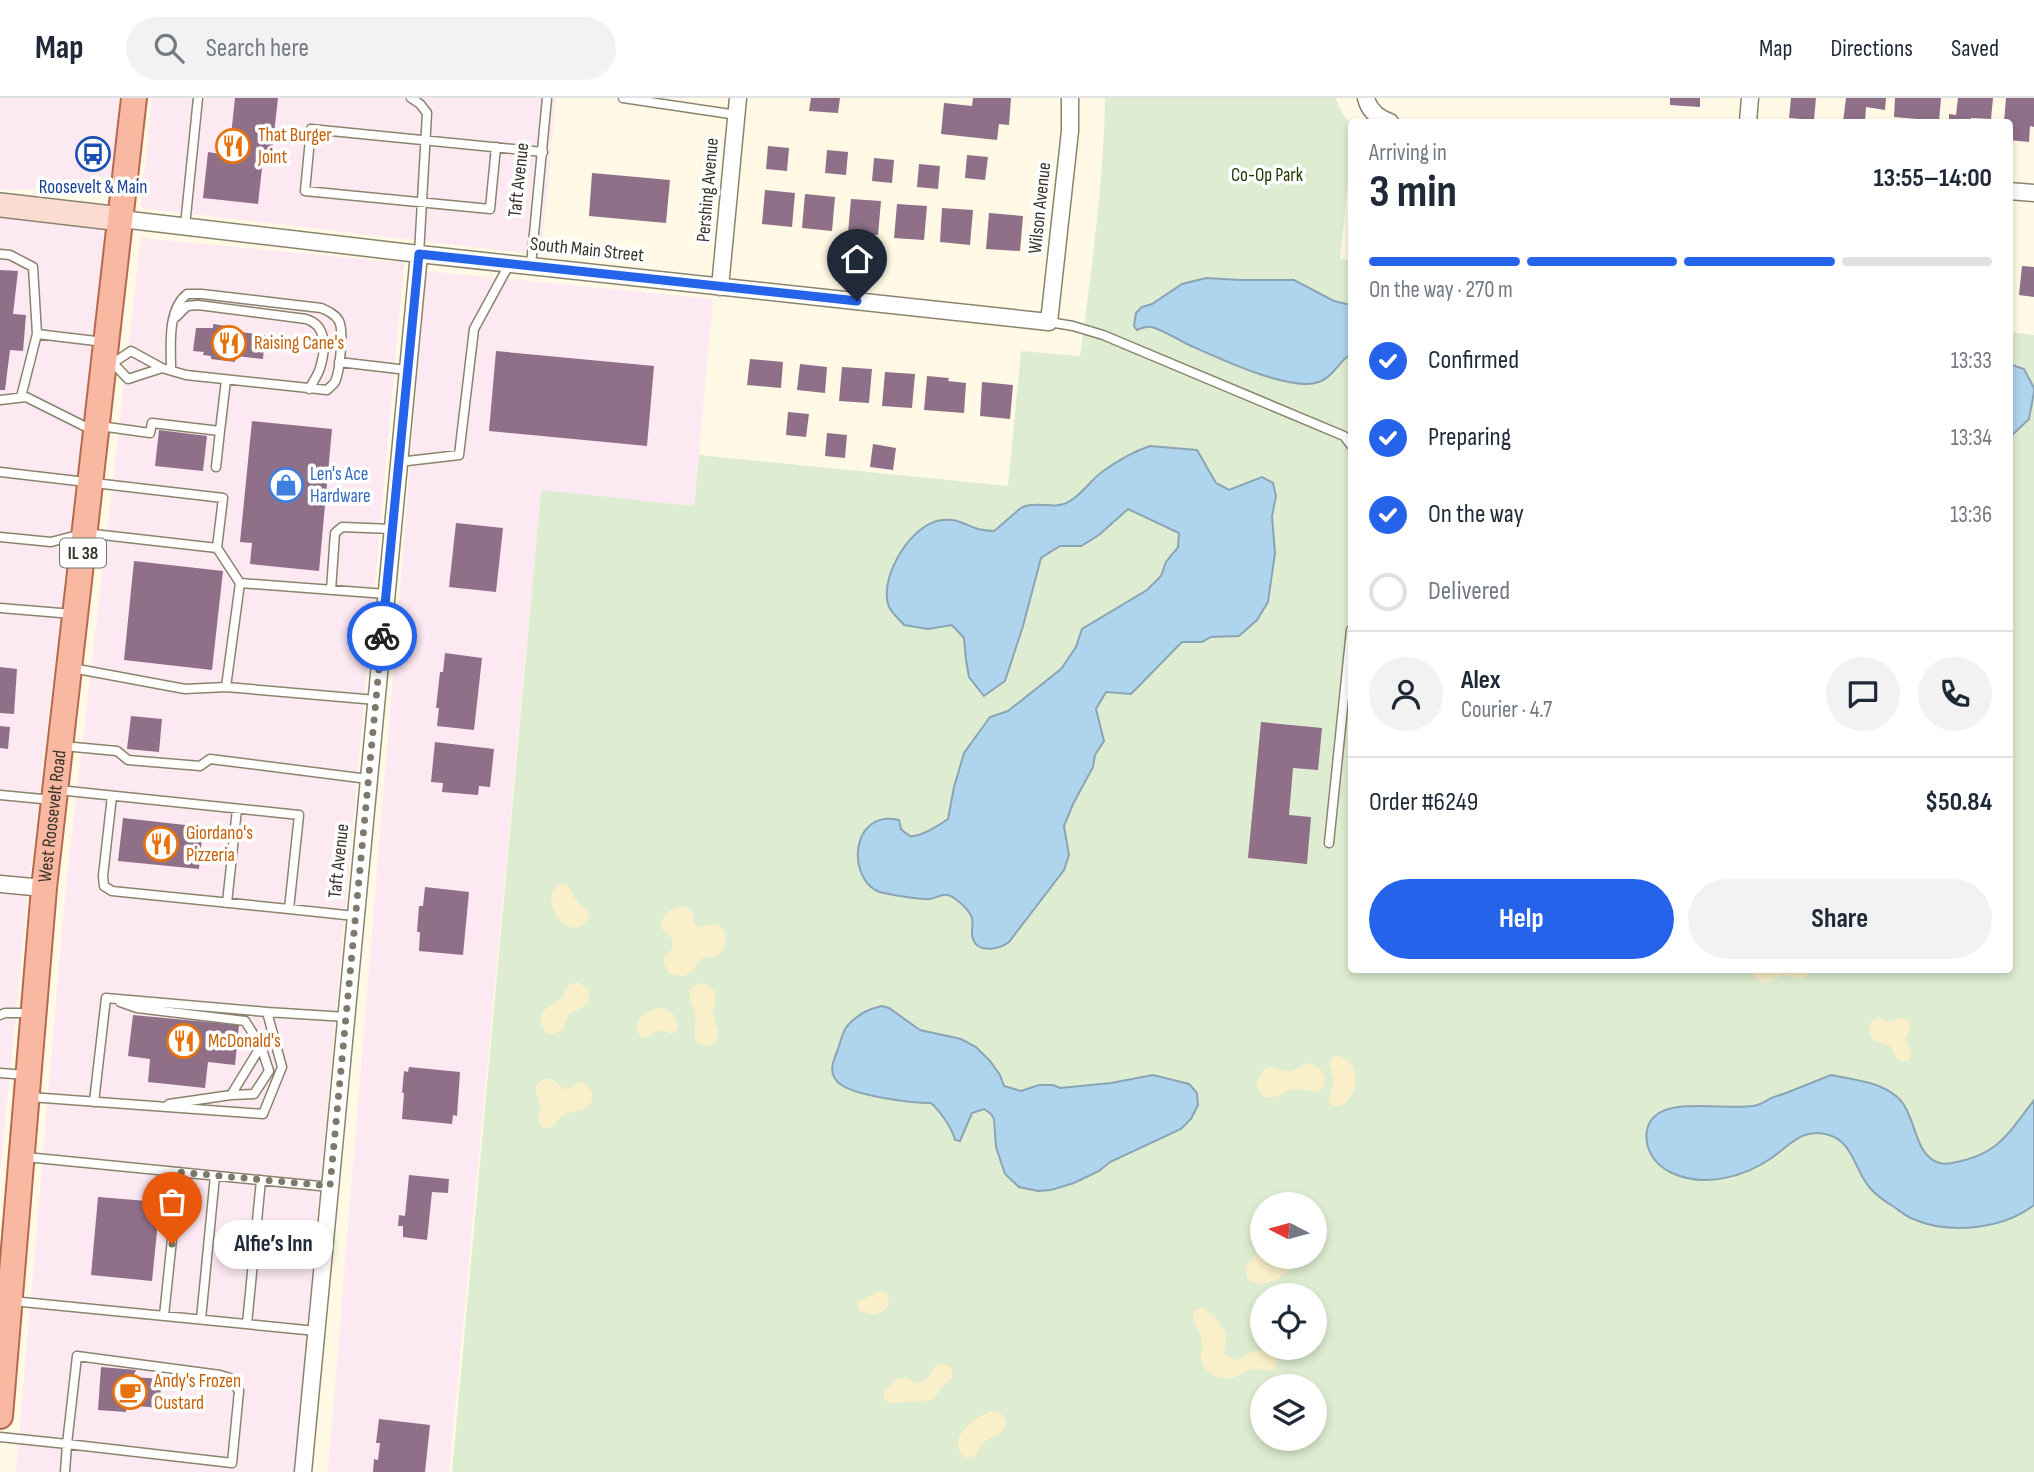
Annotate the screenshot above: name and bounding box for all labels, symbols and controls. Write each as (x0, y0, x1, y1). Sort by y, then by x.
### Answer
search box (126, 17, 616, 80)
text: Map (35, 28, 84, 68)
icon: search (150, 29, 188, 67)
text: Search here (206, 33, 309, 64)
text: Map (1759, 34, 1792, 63)
text: Directions (1830, 34, 1913, 63)
text: Saved (1951, 34, 1999, 63)
place label: That Burger Joint (257, 124, 332, 169)
restaurant icon: That Burger Joint (214, 127, 252, 165)
bus stop icon: Roosevelt & Main (74, 135, 112, 173)
street label: Pershing Avenue (692, 137, 724, 243)
text: Arriving in (1369, 139, 1447, 167)
street label: Taft Avenue (504, 142, 534, 218)
street label: Wilson Avenue (1024, 161, 1056, 255)
text: 13:55–14:00 (1873, 163, 1992, 194)
park label: Co-Op Park (1231, 164, 1304, 187)
text: 3 min (1369, 165, 1457, 220)
place label: Roosevelt & Main (39, 176, 147, 199)
pin (827, 229, 887, 301)
street label: South Main Street (529, 233, 645, 267)
icon: home (838, 240, 876, 278)
text: On the way · 270 m (1369, 276, 1513, 304)
restaurant icon: Raising Cane's (210, 324, 248, 362)
place label: Raising Cane's (254, 332, 344, 355)
icon: check (1369, 342, 1407, 380)
text: Confirmed (1428, 345, 1519, 376)
text: 13:33 (1951, 347, 1992, 375)
icon: check (1369, 419, 1407, 457)
text: Preparing (1428, 422, 1511, 453)
text: 13:34 (1951, 424, 1992, 452)
place label: Len's Ace Hardware (310, 463, 371, 508)
shop icon: Len's Ace Hardware (267, 466, 305, 504)
icon: check (1369, 496, 1407, 534)
text: On the way (1428, 499, 1524, 530)
text: 13:36 (1950, 501, 1992, 529)
road number: IL 38 (60, 538, 106, 568)
text: Delivered (1428, 576, 1510, 607)
courier (347, 601, 417, 671)
icon: bike (363, 617, 401, 655)
button: person (1369, 657, 1443, 731)
button: chat (1826, 657, 1900, 731)
button: phone (1918, 657, 1992, 731)
text: Alex (1461, 665, 1501, 696)
text: Courier · 4.7 (1461, 696, 1552, 724)
street label: West Roosevelt Road (33, 749, 71, 884)
text: Order #6249 (1369, 787, 1478, 818)
text: $50.84 (1925, 787, 1992, 818)
place label: Giordano's Pizzeria (186, 822, 253, 867)
street label: Taft Avenue (324, 823, 354, 899)
restaurant icon: Giordano's Pizzeria (142, 825, 180, 863)
button: Help (1369, 879, 1674, 959)
button: Share (1688, 879, 1992, 959)
restaurant icon: McDonald's (165, 1022, 203, 1060)
place label: McDonald's (208, 1030, 281, 1053)
pin (142, 1172, 202, 1244)
icon: bag (153, 1183, 191, 1221)
north arrow (1250, 1192, 1326, 1269)
map controls (1250, 1192, 1327, 1451)
callout: Alfie’s Inn (214, 1220, 333, 1268)
text: Alfie’s Inn (234, 1230, 313, 1258)
button: locate (1250, 1283, 1327, 1360)
place label: Andy's Frozen Custard (153, 1370, 241, 1415)
cafe icon: Andy's Frozen Custard (111, 1373, 149, 1411)
button: layers (1250, 1374, 1327, 1451)

